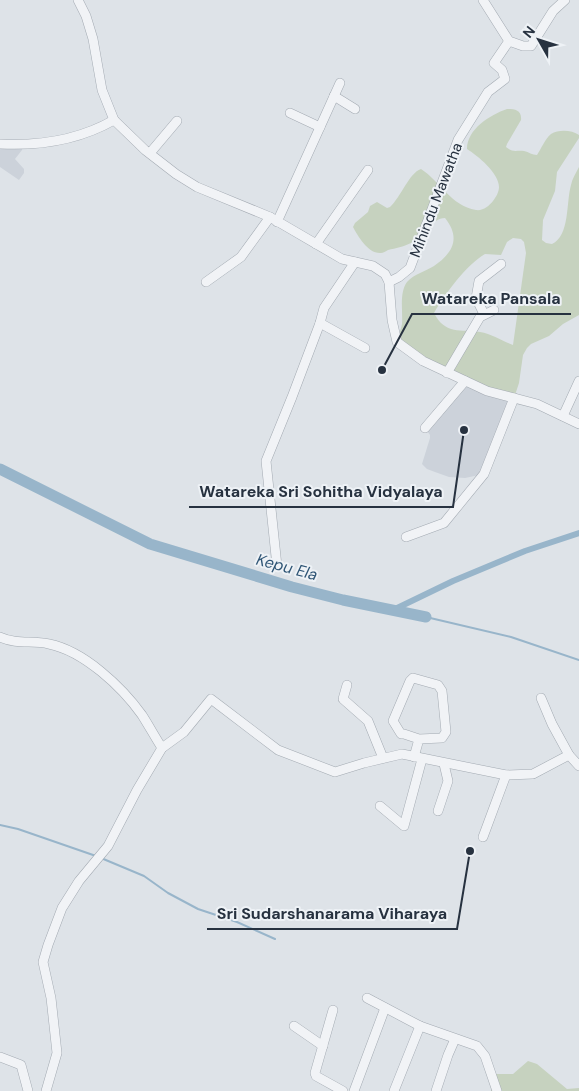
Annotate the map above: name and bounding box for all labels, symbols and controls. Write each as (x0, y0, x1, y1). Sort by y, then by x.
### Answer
north arrow (514, 15, 564, 65)
text: N (519, 22, 539, 41)
street label: Mihindu Mawatha (405, 140, 467, 260)
callout: Watareka Pansala (412, 283, 571, 314)
text: Watareka Pansala (421, 288, 561, 309)
callout: Watareka Sri Sohitha Vidyalaya (189, 476, 453, 507)
text: Watareka Sri Sohitha Vidyalaya (199, 481, 443, 502)
water label: Kepu Ela (254, 549, 320, 585)
callout: Sri Sudarshanarama Viharaya (207, 898, 457, 929)
text: Sri Sudarshanarama Viharaya (217, 903, 447, 924)

